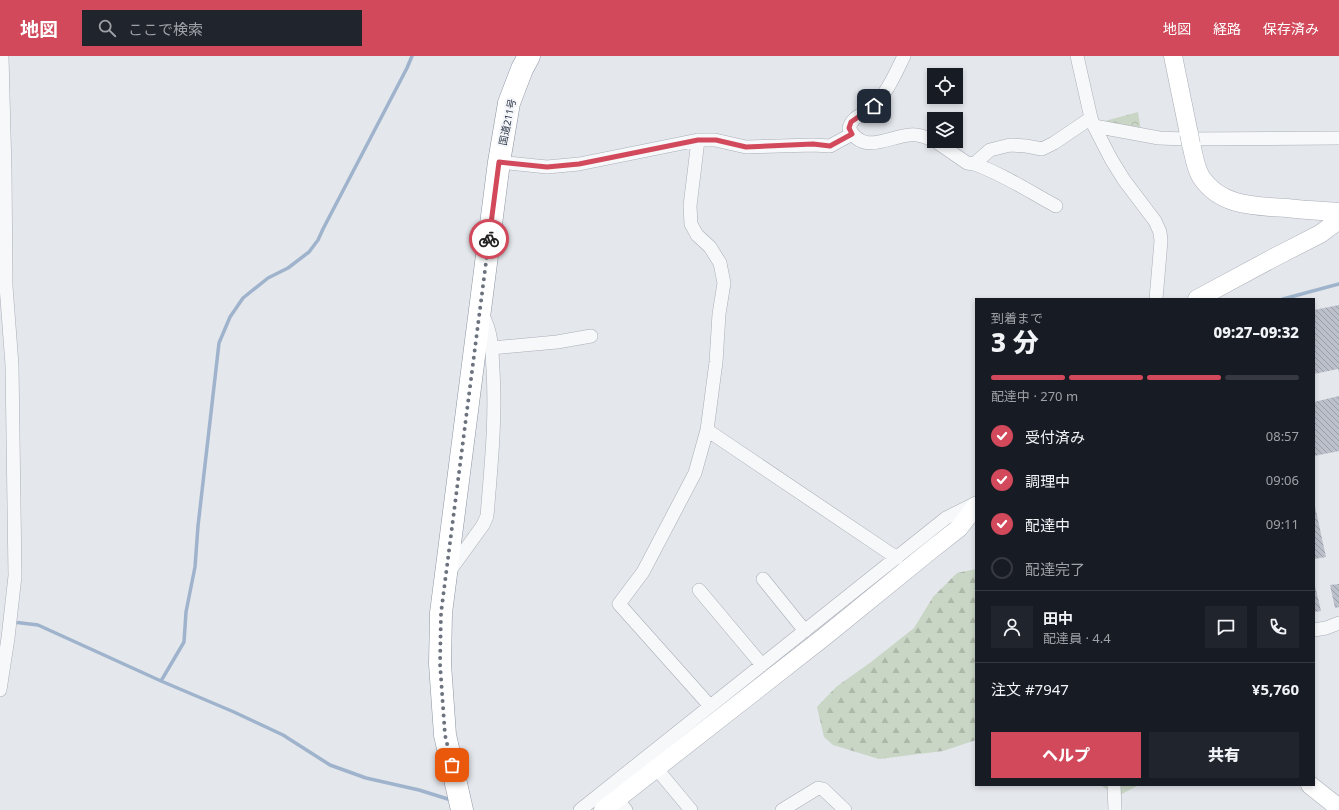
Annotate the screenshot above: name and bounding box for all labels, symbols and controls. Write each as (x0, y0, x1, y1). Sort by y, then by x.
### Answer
search box (82, 10, 362, 46)
text: 地図 (20, 16, 58, 42)
icon: search (96, 17, 118, 39)
text: ここで検索 (128, 19, 203, 39)
text: 地図 (1163, 19, 1191, 38)
text: 経路 (1213, 19, 1241, 38)
text: 保存済み (1263, 19, 1319, 38)
map controls (927, 68, 963, 148)
button: locate (927, 68, 963, 104)
pin (857, 89, 891, 123)
icon: home (863, 95, 885, 117)
street label: 国道211号 (495, 97, 519, 147)
button: layers (927, 112, 963, 148)
courier (469, 219, 509, 259)
icon: bike (478, 228, 500, 250)
text: 到着まで (991, 309, 1043, 327)
text: 09:27–09:32 (1214, 322, 1299, 342)
text: 3 分 (991, 324, 1039, 360)
text: 配達中 · 270 m (991, 387, 1078, 405)
icon: check (991, 425, 1013, 447)
text: 受付済み (1025, 427, 1085, 447)
text: 08:57 (1266, 427, 1299, 445)
icon: check (991, 469, 1013, 491)
text: 調理中 (1025, 471, 1070, 491)
text: 09:06 (1266, 471, 1299, 489)
icon: check (991, 513, 1013, 535)
text: 配達中 (1025, 515, 1070, 535)
text: 09:11 (1266, 515, 1299, 533)
text: 配達完了 (1025, 559, 1085, 579)
button: person (991, 606, 1033, 648)
button: chat (1205, 606, 1247, 648)
button: phone (1257, 606, 1299, 648)
text: 田中 (1043, 608, 1073, 628)
text: 配達員 · 4.4 (1043, 629, 1111, 647)
text: 注文 #7947 (991, 679, 1069, 699)
text: ¥5,760 (1252, 679, 1299, 699)
button: ヘルプ (991, 732, 1141, 778)
button: 共有 (1149, 732, 1299, 778)
pin (435, 748, 469, 782)
icon: bag (441, 754, 463, 776)

